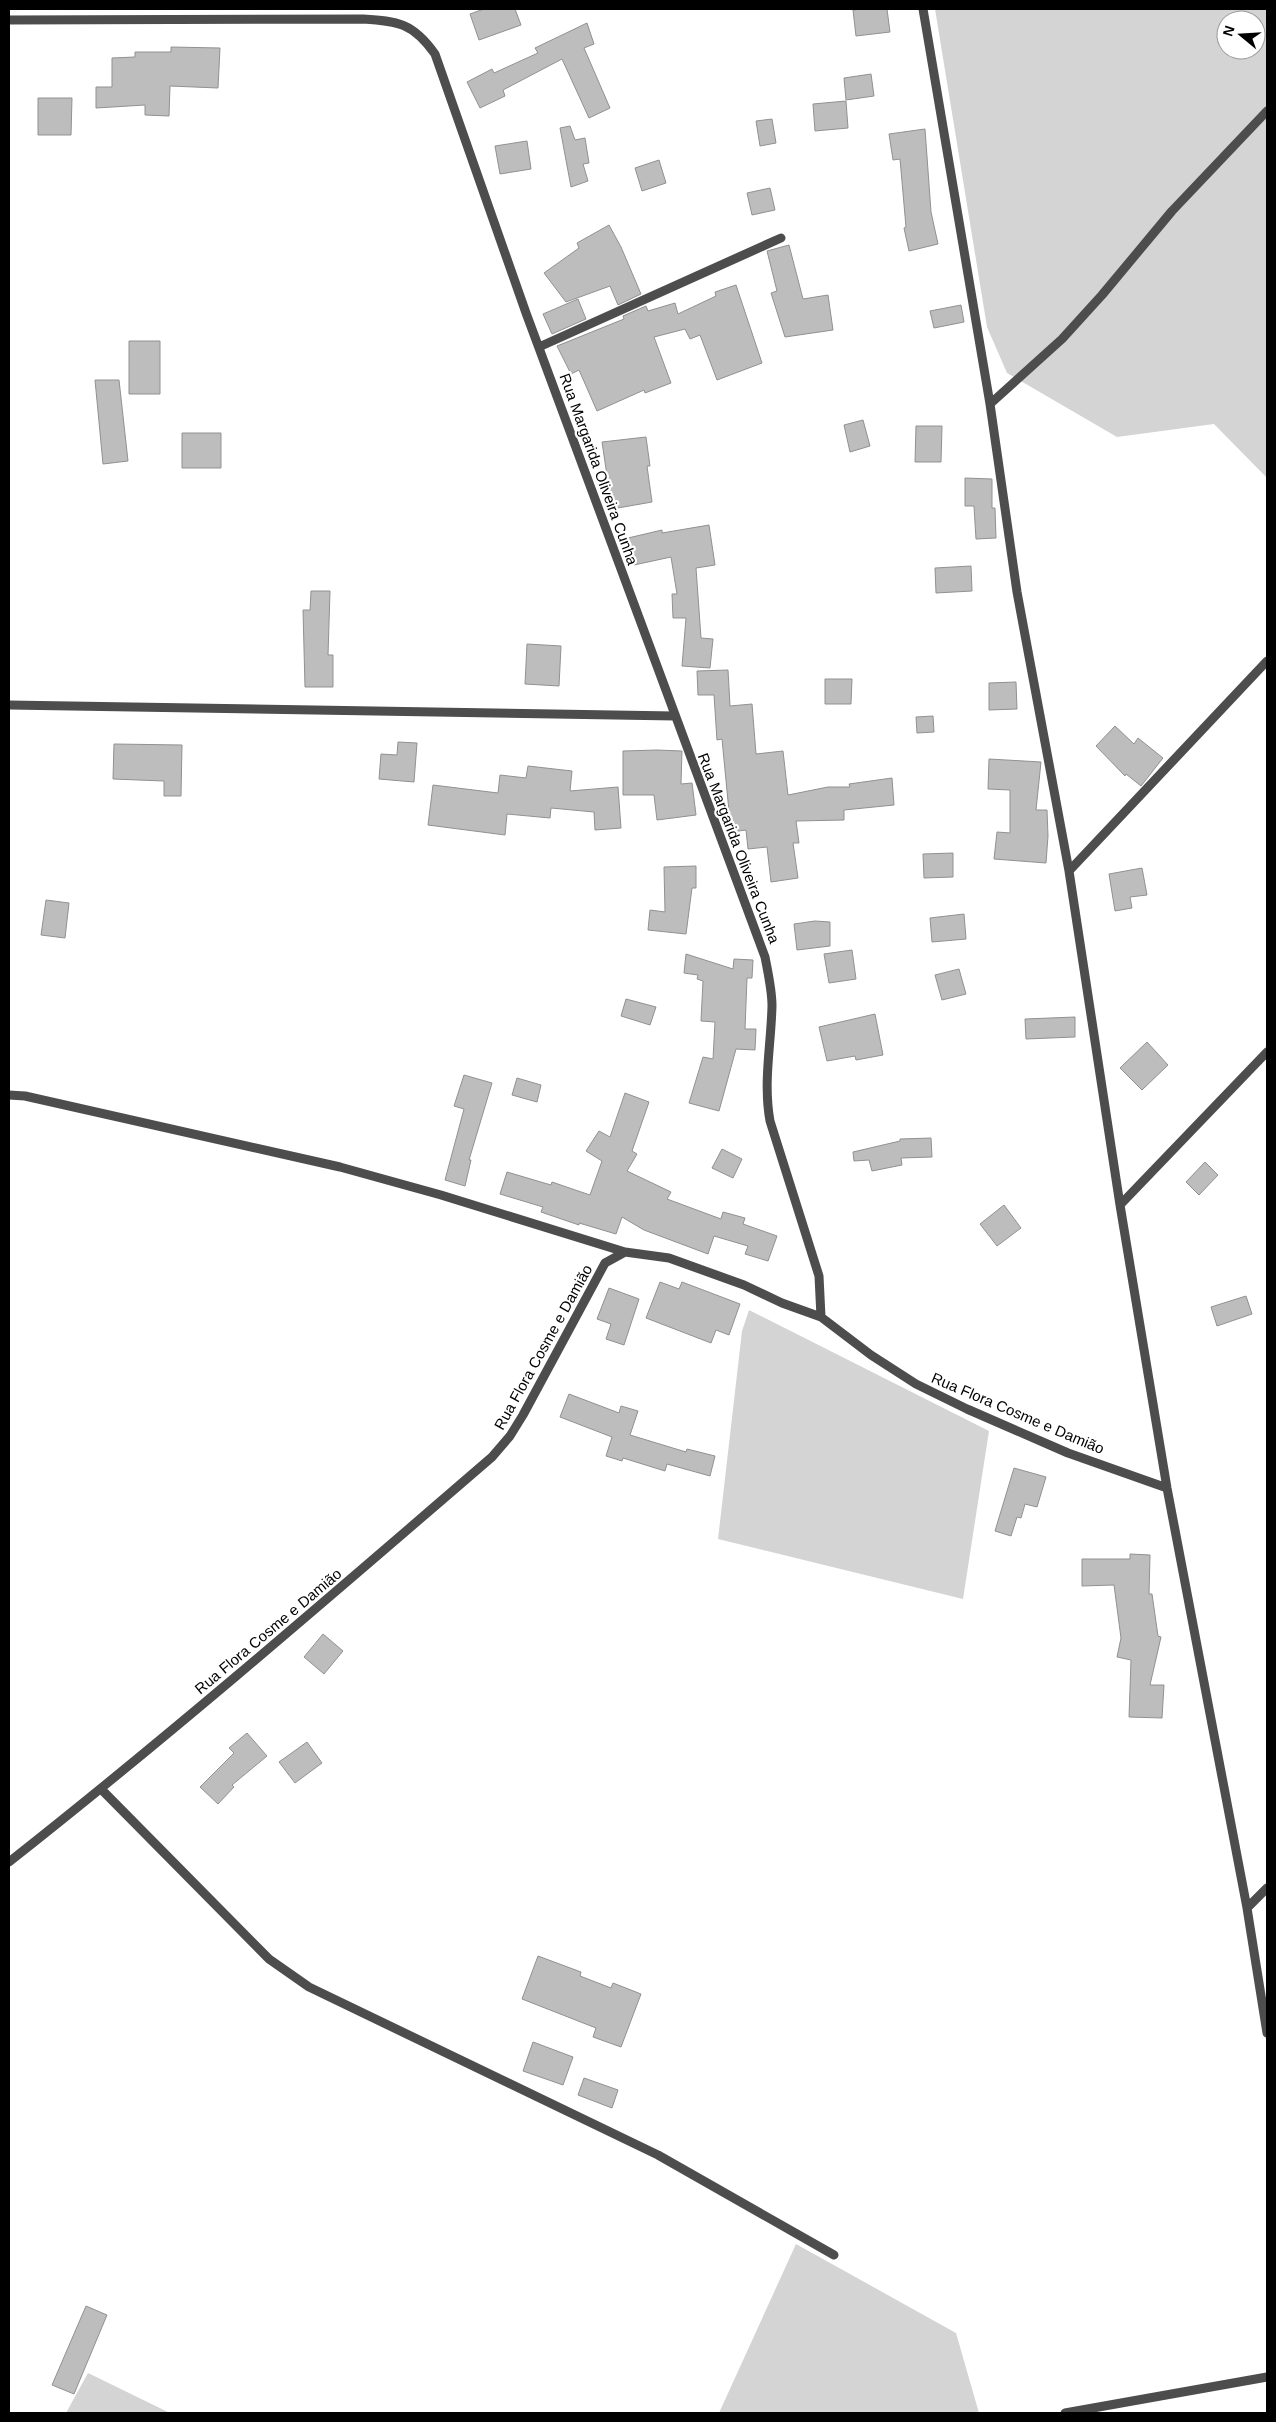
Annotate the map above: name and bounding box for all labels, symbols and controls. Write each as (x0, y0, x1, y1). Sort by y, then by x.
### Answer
north arrow (1216, 10, 1266, 60)
text: N (1219, 24, 1238, 38)
street label: Rua Margarida Oliveira Cunha (556, 371, 642, 568)
street label: Rua Margarida Oliveira Cunha (695, 750, 783, 946)
street label: Rua Flora Cosme e Damião (491, 1262, 595, 1432)
street label: Rua Flora Cosme e Damião (929, 1369, 1107, 1457)
street label: Rua Flora Cosme e Damião (191, 1565, 345, 1697)

